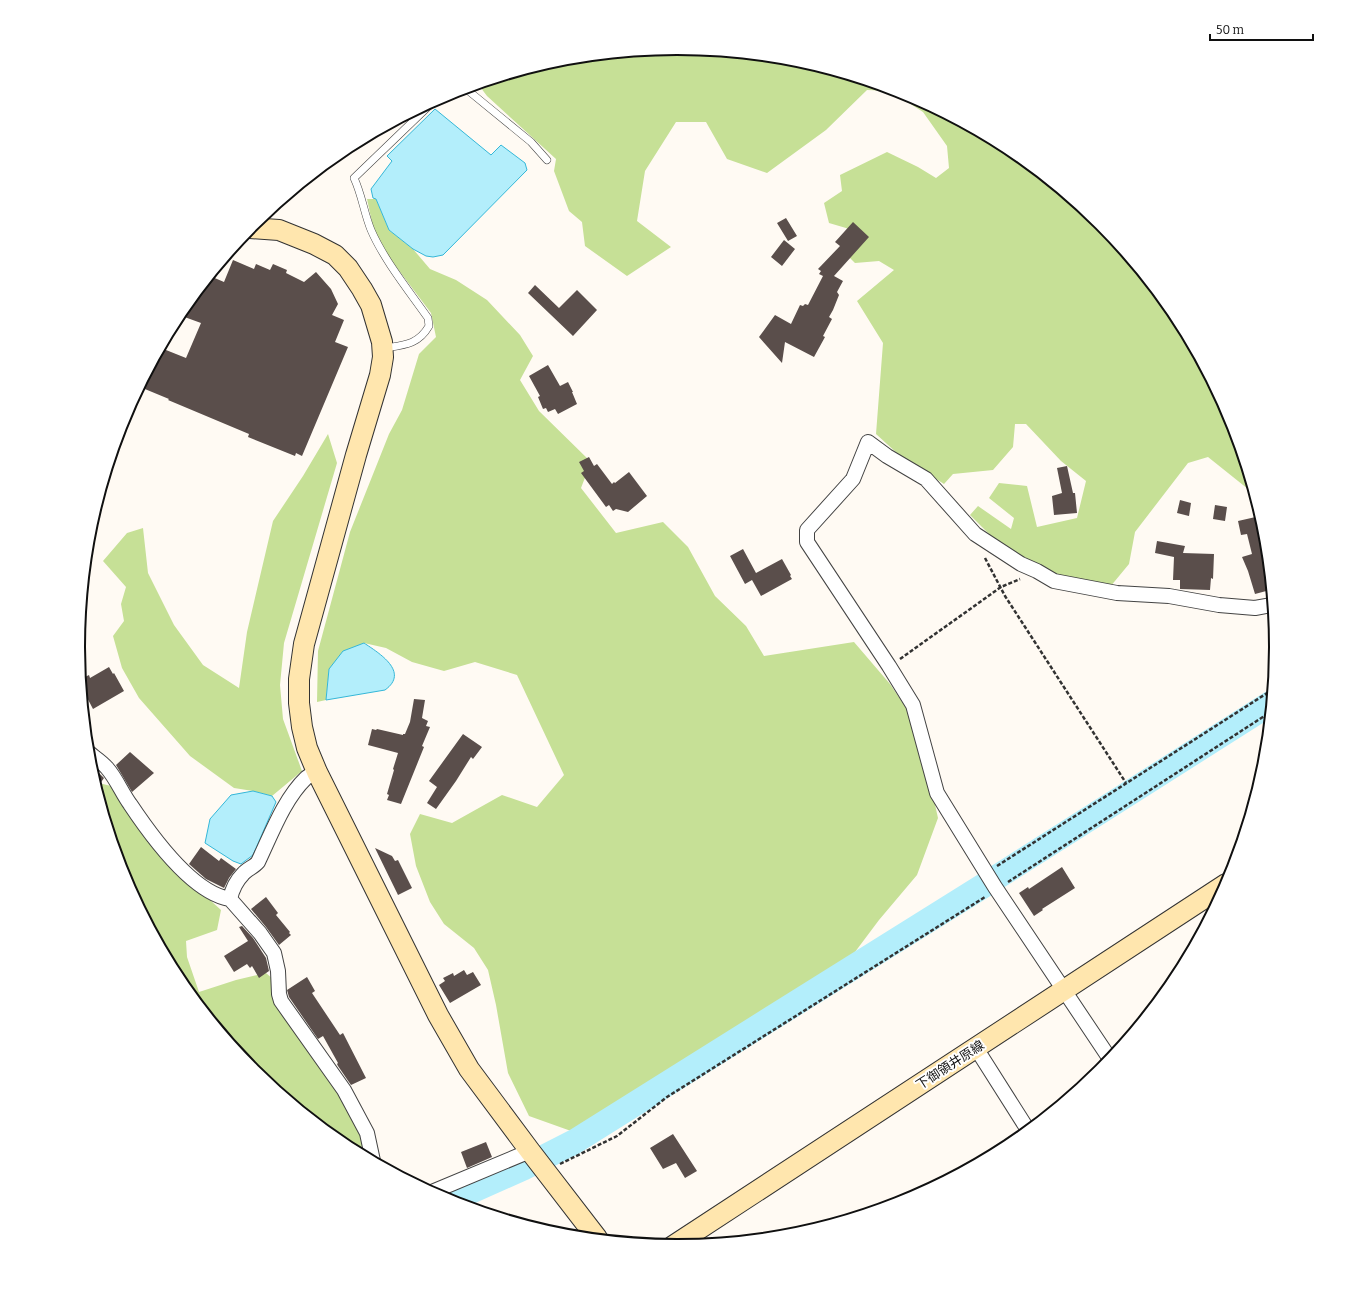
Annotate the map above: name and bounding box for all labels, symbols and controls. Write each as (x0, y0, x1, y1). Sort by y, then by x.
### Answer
scale bar (1210, 16, 1313, 42)
text: 50 m (1216, 23, 1245, 37)
street label: 下御領井原線 (913, 1037, 987, 1093)

